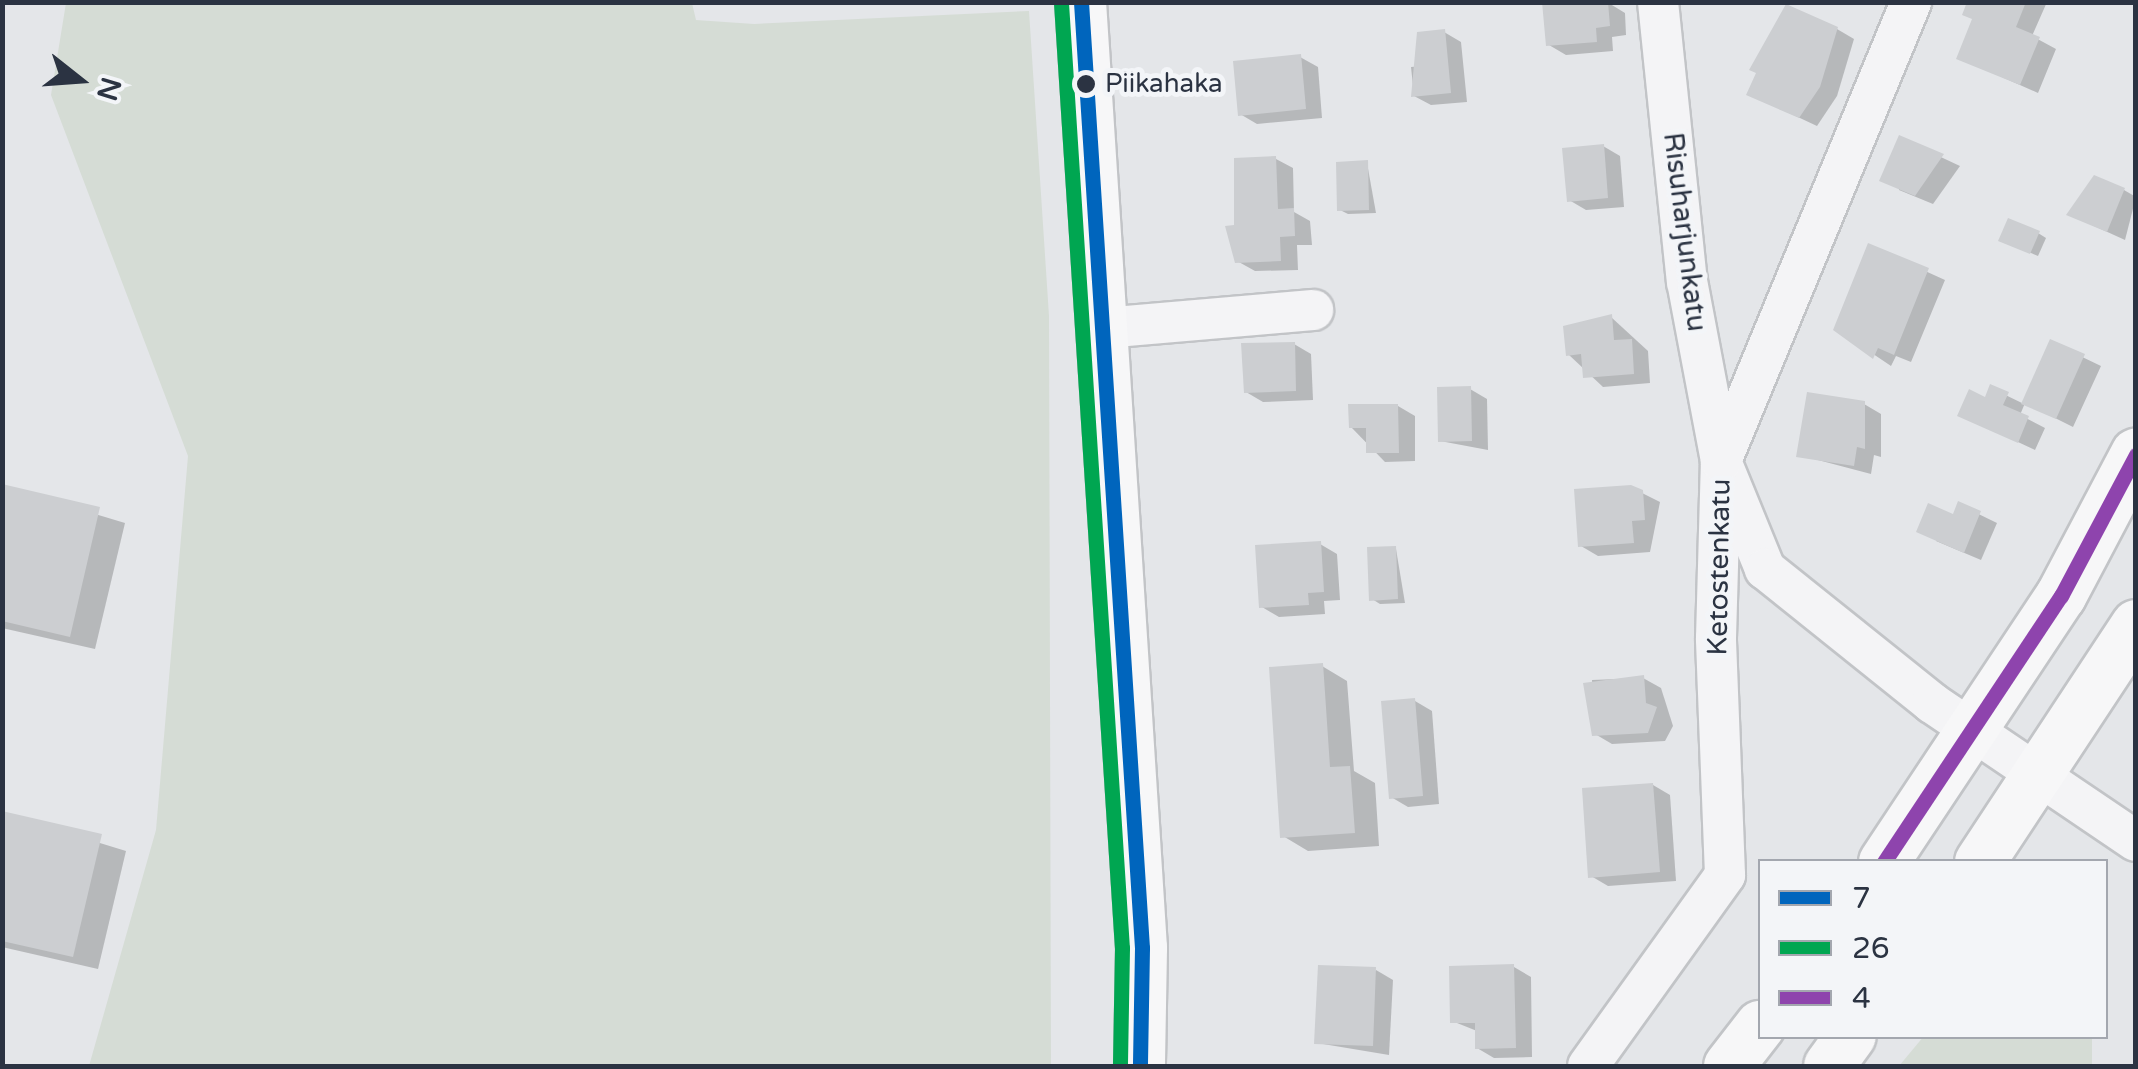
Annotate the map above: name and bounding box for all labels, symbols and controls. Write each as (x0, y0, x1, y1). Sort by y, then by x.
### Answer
north arrow (30, 30, 130, 130)
place label: Piikahaka (1105, 68, 1223, 100)
text: N (89, 73, 128, 104)
marker: Piikahaka (1076, 74, 1096, 94)
street label: Risuharjunkatu (1656, 131, 1714, 333)
street label: Ketostenkatu (1701, 478, 1737, 656)
legend (1758, 859, 2108, 1039)
text: 7 (1852, 880, 1871, 917)
text: 26 (1852, 930, 1890, 967)
text: 4 (1852, 980, 1871, 1017)

